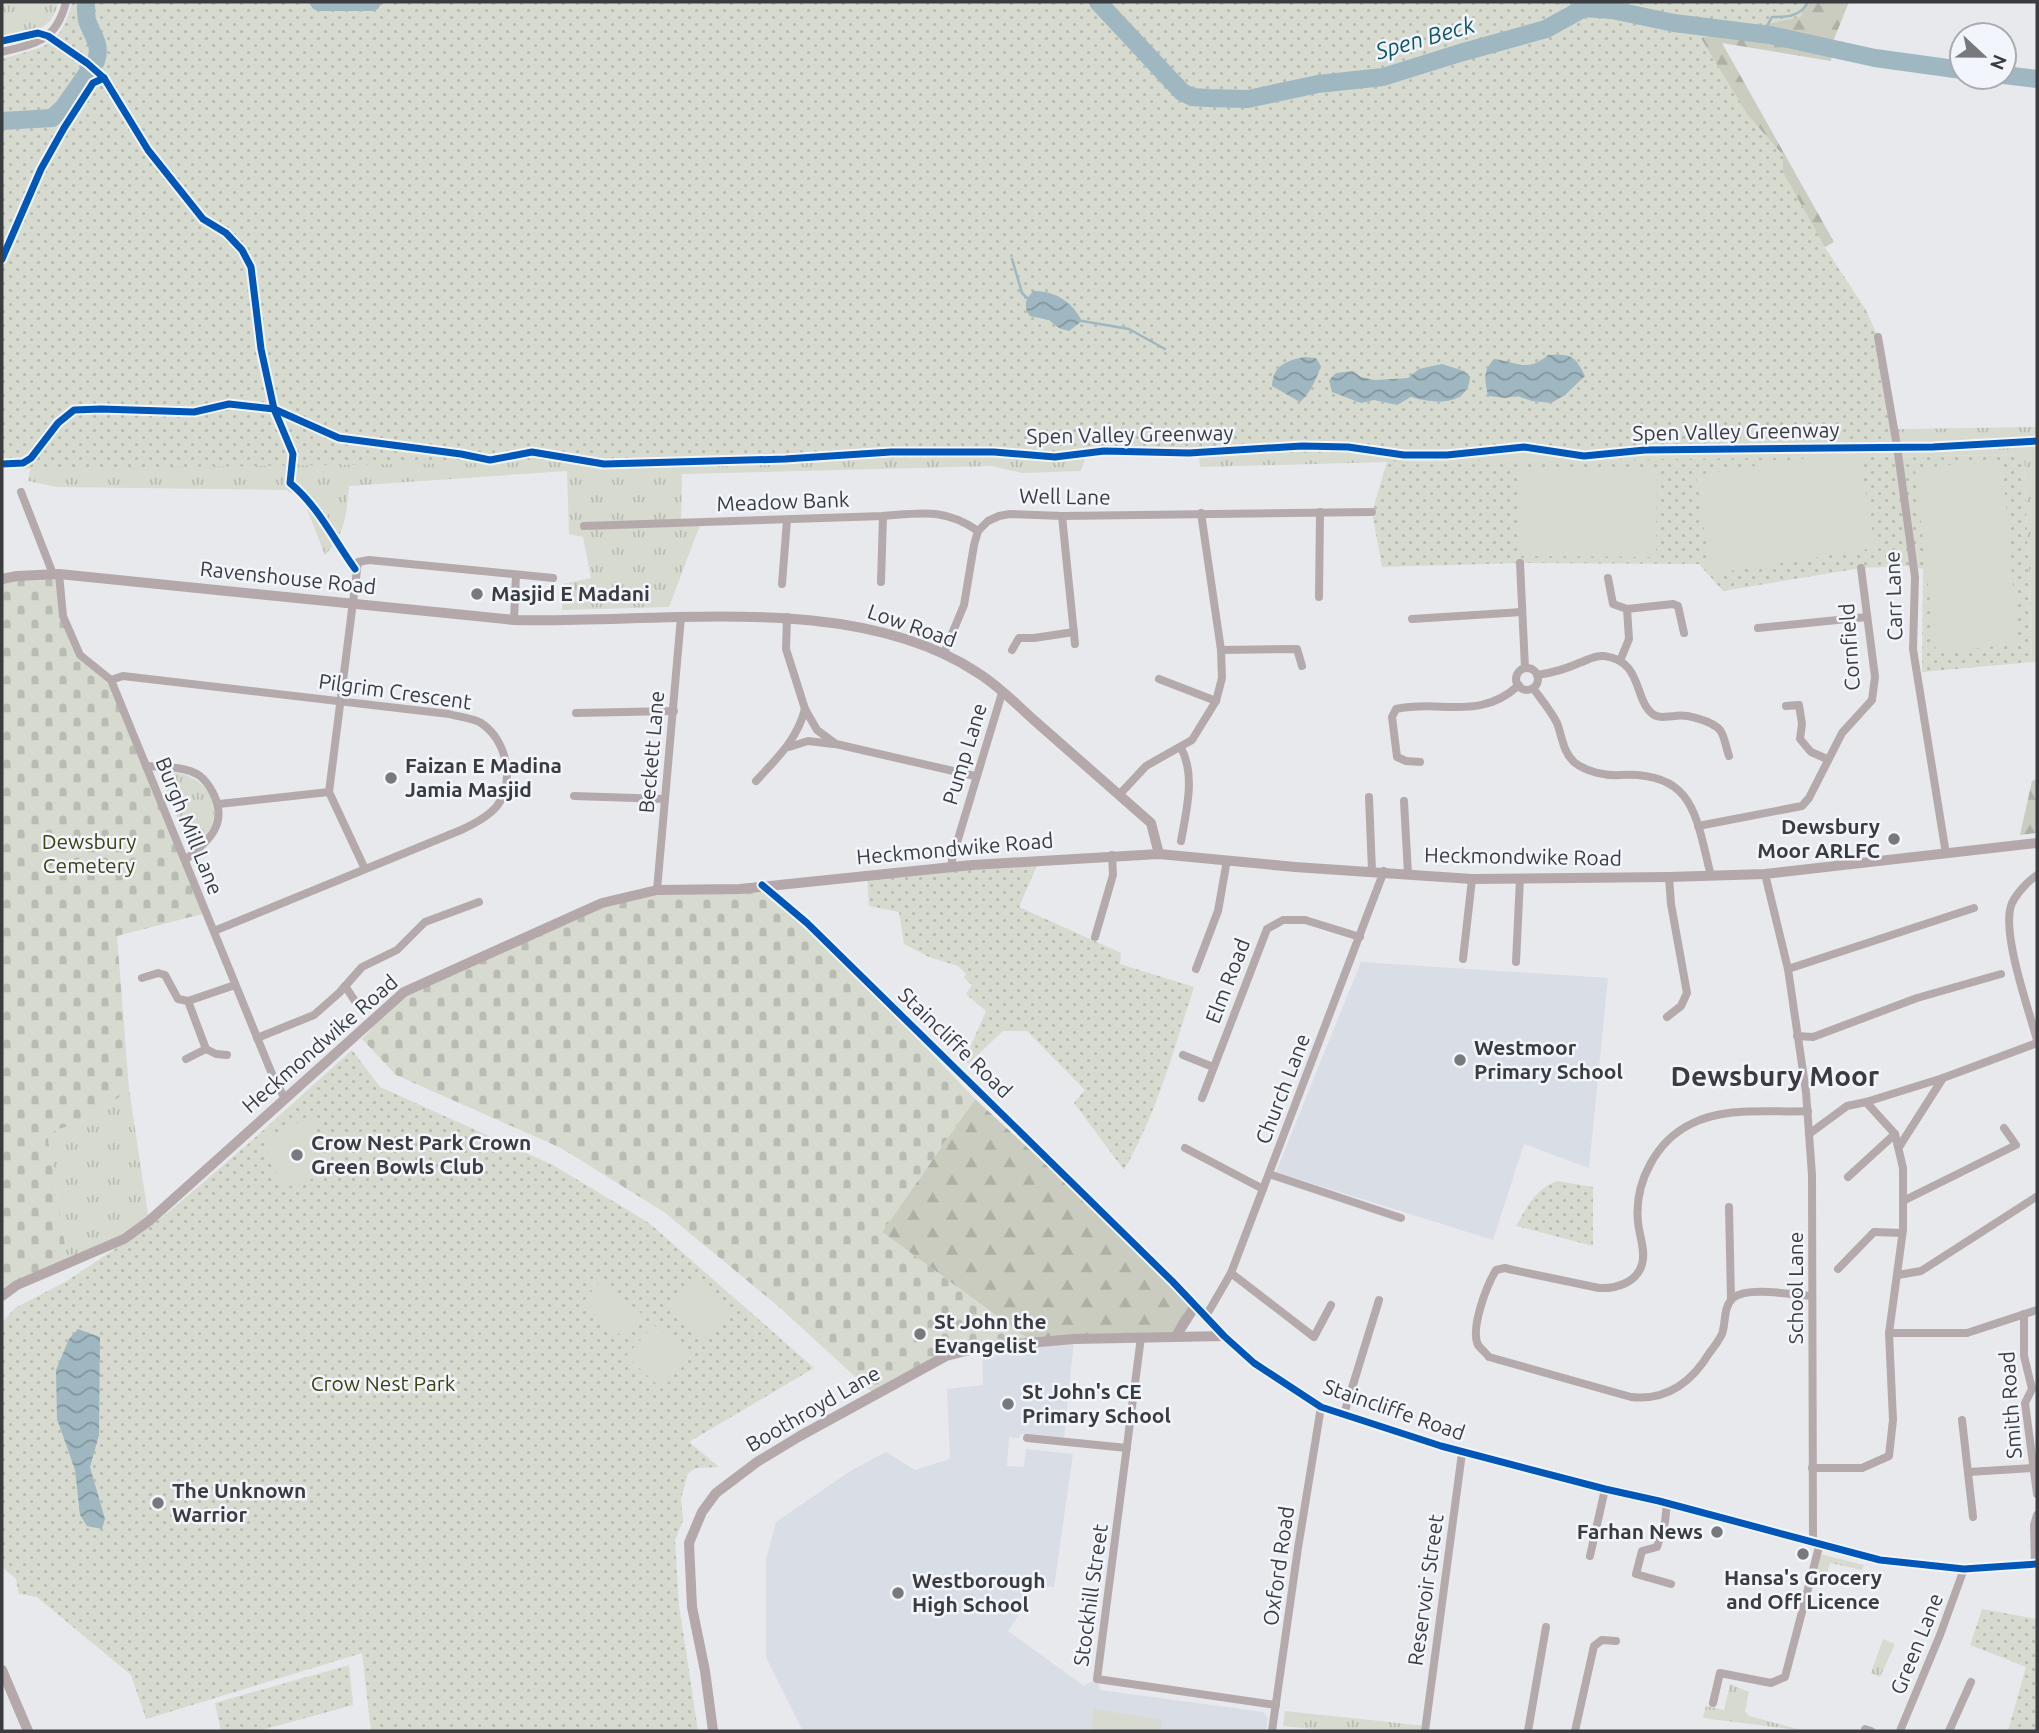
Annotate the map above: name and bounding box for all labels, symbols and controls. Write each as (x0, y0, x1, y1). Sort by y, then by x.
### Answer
water label: Spen Beck (1371, 11, 1478, 64)
north arrow (1948, 21, 2018, 91)
text: N (1986, 52, 2012, 73)
street label: Spen Valley Greenway (1632, 417, 1840, 445)
street label: Spen Valley Greenway (1026, 420, 1234, 448)
street label: Well Lane (1019, 483, 1111, 509)
street label: Meadow Bank (716, 487, 850, 515)
street label: Carr Lane (1879, 551, 1907, 641)
street label: Ravenshouse Road (199, 556, 377, 598)
place label: Masjid E Madani (491, 581, 650, 605)
marker: Masjid E Madani (469, 586, 485, 602)
street label: Low Road (865, 599, 960, 651)
street label: Cornfield (1834, 603, 1864, 692)
street label: Pilgrim Crescent (317, 668, 473, 714)
street label: Beckett Lane (634, 690, 668, 814)
street label: Pump Lane (937, 700, 991, 807)
street label: Burgh Mill Lane (151, 753, 228, 898)
place label: Faizan E Madina Jamia Masjid (405, 753, 562, 801)
marker: Faizan E Madina Jamia Masjid (383, 770, 399, 786)
place label: Dewsbury Moor ARLFC (1757, 814, 1880, 862)
street label: Heckmondwike Road (855, 827, 1054, 869)
park label: Dewsbury Cemetery (42, 829, 136, 877)
marker: Dewsbury Moor ARLFC (1886, 831, 1902, 847)
street label: Heckmondwike Road (1424, 842, 1622, 870)
street label: Elm Road (1200, 935, 1254, 1026)
street label: Heckmondwike Road (237, 969, 402, 1117)
street label: Staincliffe Road (894, 982, 1017, 1102)
street label: Church Lane (1250, 1030, 1314, 1147)
place label: Westmoor Primary School (1474, 1035, 1623, 1083)
marker: Westmoor Primary School (1452, 1052, 1468, 1068)
district label: Dewsbury Moor (1671, 1060, 1880, 1091)
place label: Crow Nest Park Crown Green Bowls Club (311, 1130, 531, 1178)
marker: Crow Nest Park Crown Green Bowls Club (289, 1147, 305, 1163)
street label: School Lane (1783, 1232, 1807, 1344)
place label: St John the Evangelist (934, 1309, 1047, 1357)
marker: St John the Evangelist (912, 1326, 928, 1342)
street label: Smith Road (1994, 1351, 2026, 1460)
street label: Boothroyd Lane (741, 1360, 884, 1456)
park label: Crow Nest Park (311, 1371, 456, 1395)
street label: Staincliffe Road (1320, 1374, 1468, 1445)
place label: St John's CE Primary School (1022, 1379, 1171, 1427)
marker: St John's CE Primary School (1000, 1396, 1016, 1412)
place label: The Unknown Warrior (172, 1478, 306, 1526)
marker: The Unknown Warrior (150, 1495, 166, 1511)
street label: Oxford Road (1258, 1504, 1298, 1627)
street label: Reservoir Street (1402, 1513, 1448, 1667)
place label: Farhan News (1577, 1519, 1703, 1543)
street label: Stockhill Street (1068, 1522, 1112, 1668)
marker: Farhan News (1709, 1524, 1725, 1540)
marker: Hansa's Grocery and Off Licence (1795, 1546, 1811, 1562)
place label: Hansa's Grocery and Off Licence (1724, 1565, 1882, 1613)
place label: Westborough High School (912, 1568, 1046, 1616)
marker: Westborough High School (890, 1585, 906, 1601)
street label: Green Lane (1885, 1590, 1947, 1698)

